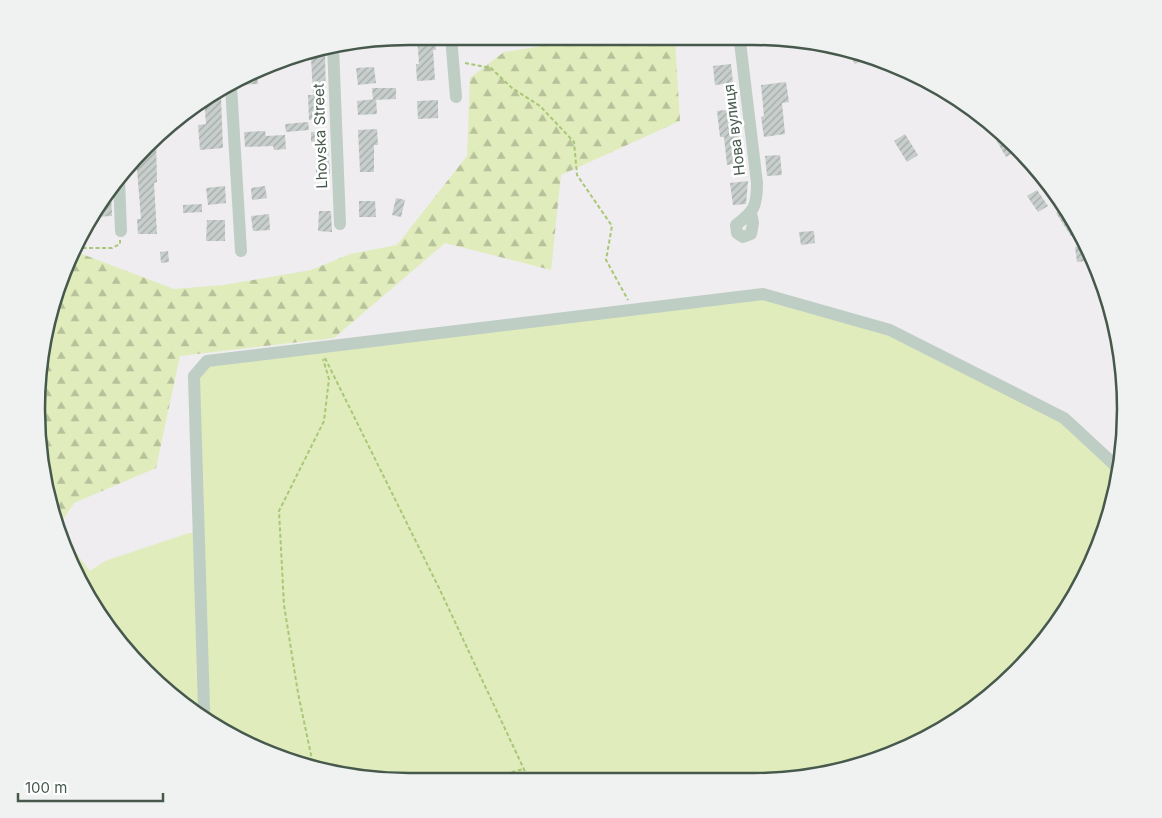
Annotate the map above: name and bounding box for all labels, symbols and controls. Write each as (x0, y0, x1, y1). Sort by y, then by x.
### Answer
street label: Lhovska Street (309, 83, 331, 189)
street label: Нова вулиця (719, 83, 749, 177)
scale bar (18, 770, 162, 802)
text: 100 m (25, 778, 67, 797)

